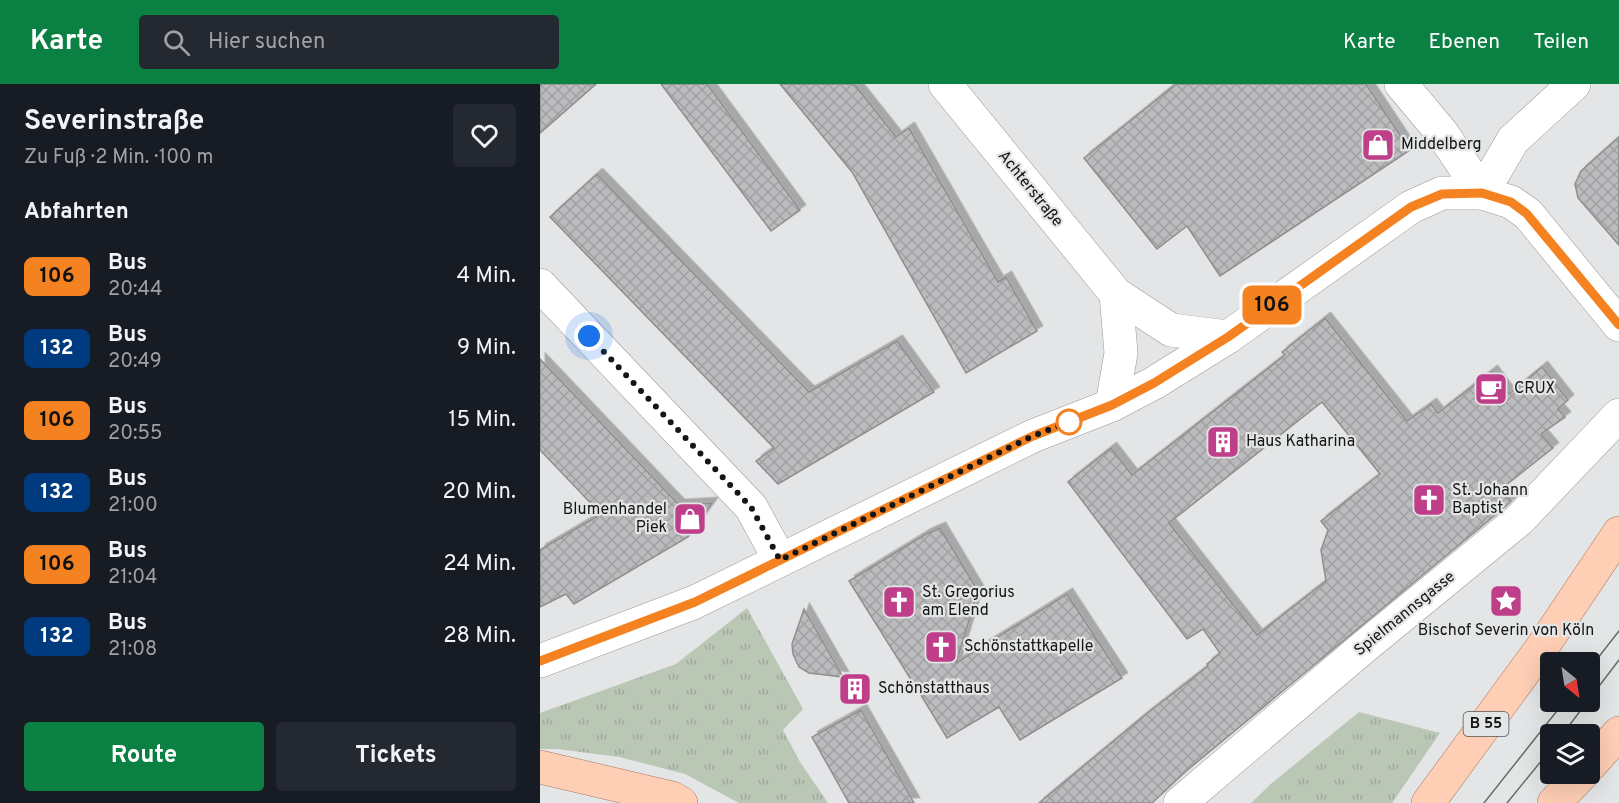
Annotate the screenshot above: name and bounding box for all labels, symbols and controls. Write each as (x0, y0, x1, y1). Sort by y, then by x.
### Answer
search box (139, 15, 559, 69)
text: Karte (30, 24, 103, 60)
icon: search (160, 26, 193, 59)
text: Hier suchen (208, 29, 325, 56)
text: Karte (1343, 29, 1395, 56)
text: Ebenen (1428, 29, 1500, 56)
text: Teilen (1533, 29, 1589, 56)
text: Severinstraße (24, 104, 204, 140)
button: heart (453, 104, 516, 167)
shop icon: Middelberg (1360, 127, 1396, 163)
place label: Middelberg (1401, 135, 1482, 155)
text: Zu Fuß · 2 Min. · 100 m (24, 145, 213, 171)
street label: Achterstraße (993, 147, 1067, 231)
text: Abfahrten (24, 199, 129, 226)
text: Bus (108, 250, 147, 277)
text: 106 (39, 263, 75, 290)
text: 4 Min. (456, 263, 516, 290)
text: 20:44 (108, 277, 162, 303)
line badge: 106 (1238, 286, 1306, 324)
text: 106 (1254, 292, 1290, 319)
your location (574, 321, 604, 351)
text: Bus (108, 322, 147, 349)
text: 132 (40, 335, 74, 362)
text: 9 Min. (457, 335, 516, 362)
text: 20:49 (108, 349, 162, 375)
cafe icon: CRUX (1473, 371, 1509, 407)
place label: CRUX (1514, 379, 1555, 399)
text: Bus (108, 394, 147, 421)
text: 106 (39, 407, 75, 434)
text: 15 Min. (448, 407, 516, 434)
unlabelled marker (1056, 409, 1082, 435)
text: 20:55 (108, 421, 162, 447)
building icon: Haus Katharina (1205, 424, 1241, 460)
place label: Haus Katharina (1246, 432, 1355, 452)
text: Bus (108, 466, 147, 493)
text: 132 (40, 479, 74, 506)
text: 20 Min. (442, 479, 516, 506)
place label: St. Johann Baptist (1452, 481, 1528, 519)
church icon: St. Johann Baptist (1411, 482, 1447, 518)
text: 21:00 (108, 493, 158, 519)
place label: Blumenhandel Piek (563, 500, 667, 538)
shop icon: Blumenhandel Piek (672, 501, 708, 537)
text: Bus (108, 538, 147, 565)
text: 106 (39, 551, 75, 578)
text: 24 Min. (443, 551, 516, 578)
text: 21:04 (108, 565, 157, 591)
street label: Spielmannsgasse (1350, 567, 1460, 661)
place label: St. Gregorius am Elend (922, 583, 1015, 621)
place icon: Bischof Severin von Köln (1488, 583, 1524, 619)
church icon: St. Gregorius am Elend (881, 584, 917, 620)
text: Bus (108, 610, 147, 637)
place label: Bischof Severin von Köln (1418, 621, 1594, 641)
text: 132 (40, 623, 74, 650)
text: 28 Min. (443, 623, 516, 650)
church icon: Schönstattkapelle (923, 629, 959, 665)
text: 21:08 (108, 637, 157, 663)
place label: Schönstattkapelle (964, 637, 1093, 657)
north arrow (1540, 652, 1600, 712)
map controls (1540, 652, 1600, 784)
building icon: Schönstatthaus (837, 671, 873, 707)
place label: Schönstatthaus (878, 679, 990, 699)
road number: B 55 (1464, 712, 1508, 736)
button: Route (24, 722, 264, 791)
button: Tickets (276, 722, 516, 791)
button: layers (1540, 724, 1600, 784)

